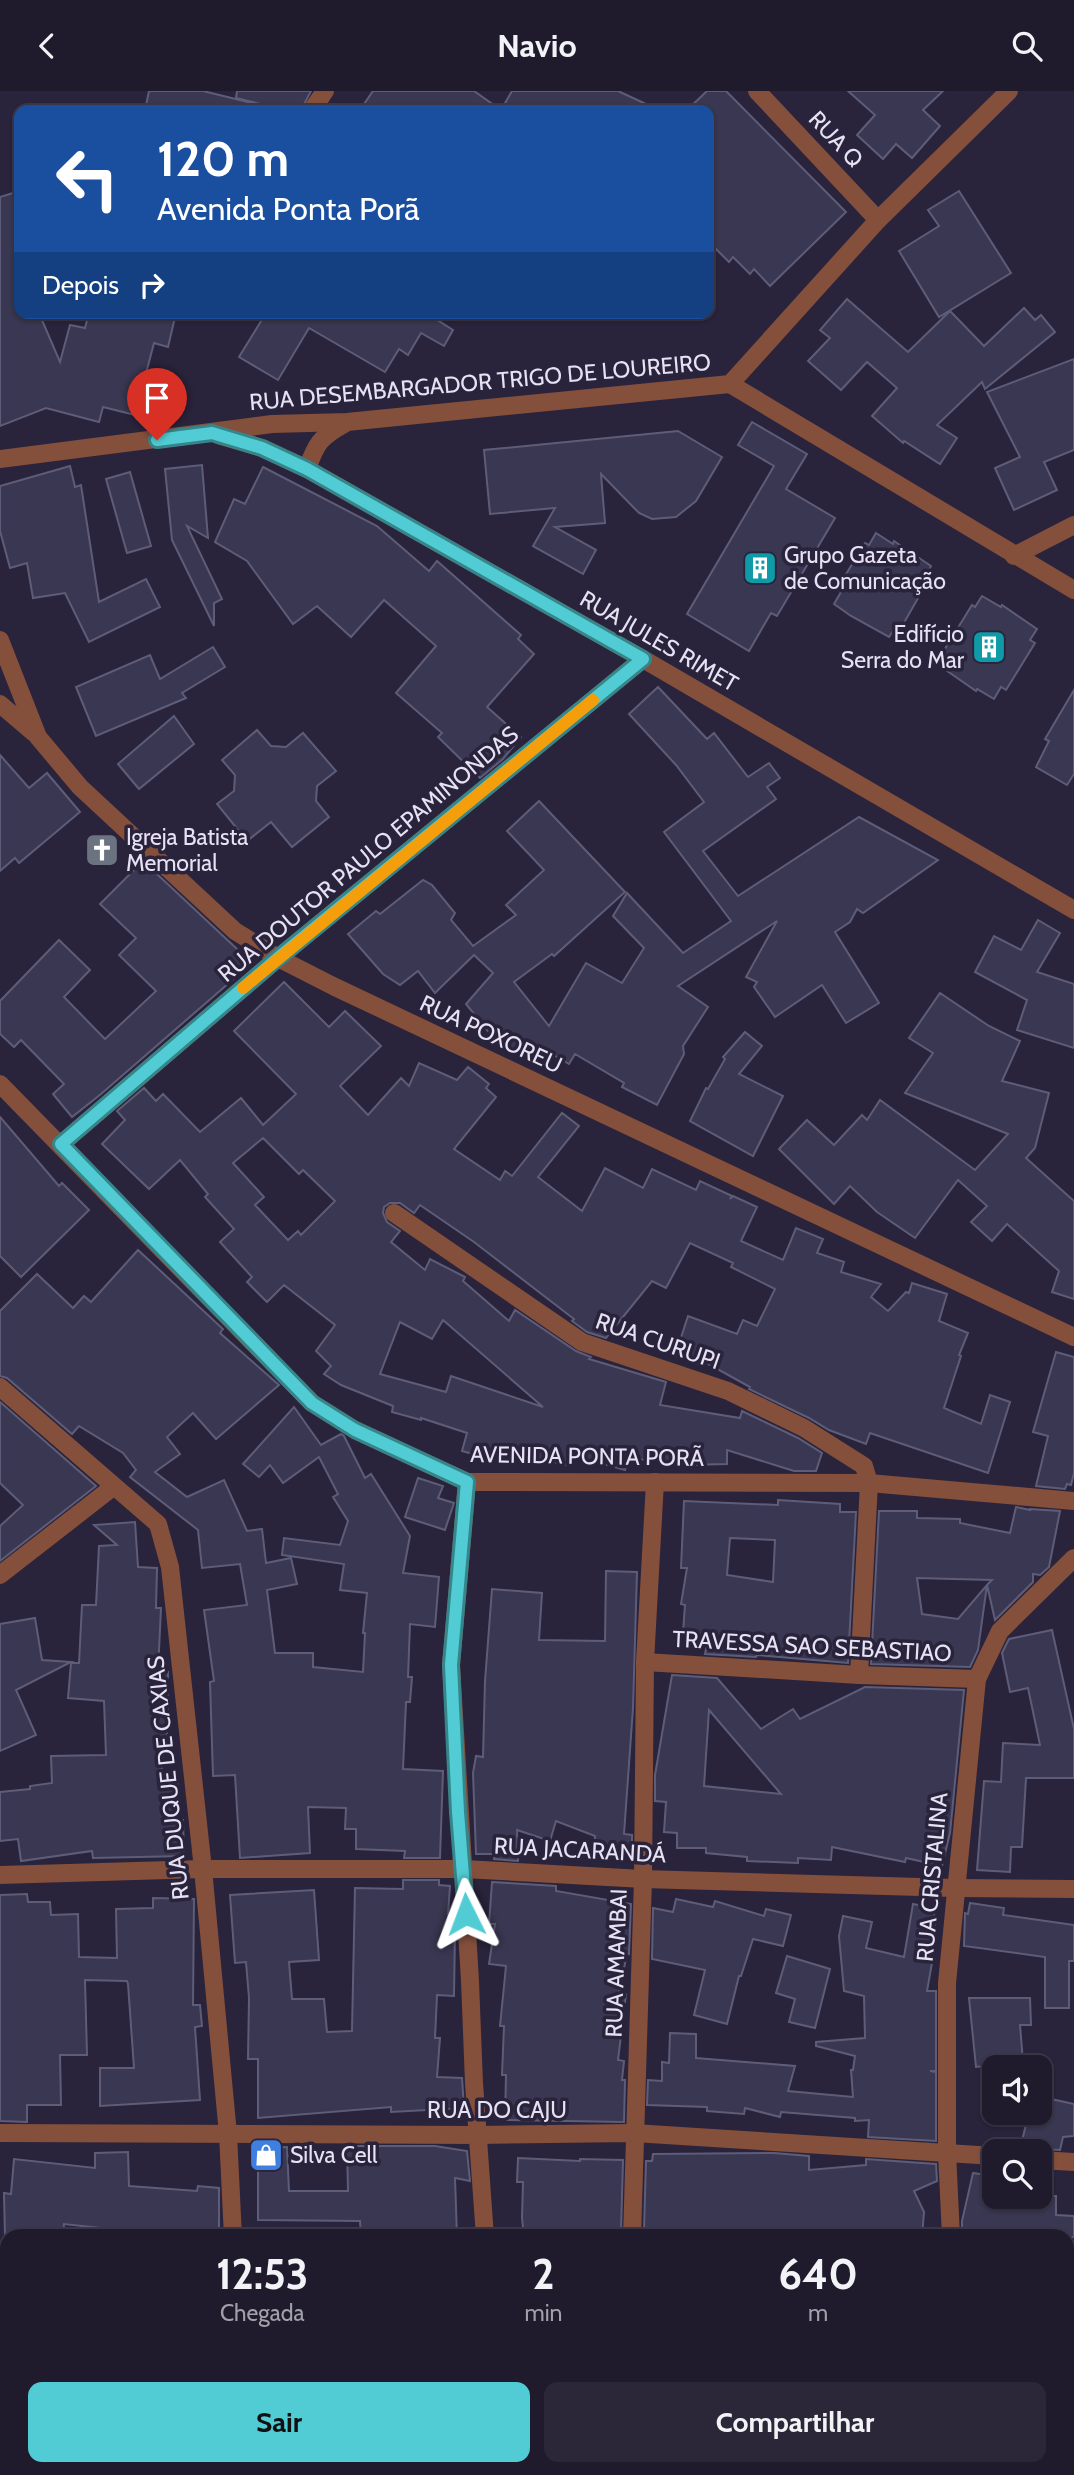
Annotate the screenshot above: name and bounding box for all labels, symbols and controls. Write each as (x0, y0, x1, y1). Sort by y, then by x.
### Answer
text: Navio (497, 26, 577, 65)
icon: back (28, 27, 66, 65)
icon: search (1008, 27, 1046, 65)
street label: RUA Q (803, 105, 869, 173)
text: 120 m (157, 129, 289, 188)
icon: left (42, 133, 133, 224)
text: Avenida Ponta Porã (157, 189, 420, 228)
icon: right (133, 266, 171, 304)
text: Depois (42, 269, 119, 301)
street label: RUA DESEMBARGADOR TRIGO DE LOUREIRO (248, 348, 712, 416)
pin (127, 368, 187, 440)
icon: arrive (138, 379, 176, 417)
place label: Grupo Gazeta de Comunicação (784, 541, 946, 595)
building icon: Grupo Gazeta de Comunicação (741, 549, 779, 587)
street label: RUA JULES RIMET (575, 584, 743, 698)
place label: Edifício Serra do Mar (841, 620, 965, 674)
building icon: Edifício Serra do Mar (970, 628, 1008, 666)
street label: RUA DOUTOR PAULO EPAMINONDAS (212, 720, 524, 988)
place label: Igreja Batista Memorial (126, 823, 248, 877)
church icon: Igreja Batista Memorial (83, 831, 121, 869)
street label: RUA POXOREU (415, 989, 567, 1079)
street label: RUA CURUPI (592, 1307, 724, 1375)
street label: AVENIDA PONTA PORÃ (470, 1440, 704, 1472)
street label: TRAVESSA SAO SEBASTIAO (672, 1625, 952, 1667)
street label: RUA DUQUE DE CAXIAS (141, 1655, 195, 1901)
street label: RUA CRISTALINA (911, 1791, 953, 1963)
street label: RUA JACARANDÁ (493, 1831, 667, 1868)
position arrow (429, 1877, 503, 1951)
street label: RUA AMAMBAI (599, 1888, 633, 2038)
map controls (982, 2055, 1052, 2209)
button: sound (982, 2055, 1052, 2125)
street label: RUA DO CAJU (427, 2096, 567, 2124)
shop icon: Silva Cell (247, 2136, 285, 2174)
button: search (982, 2139, 1052, 2209)
place label: Silva Cell (290, 2141, 378, 2169)
text: 12:53 (216, 2248, 308, 2300)
text: 2 (532, 2248, 555, 2300)
text: 640 (779, 2248, 858, 2300)
text: Chegada (220, 2299, 305, 2327)
text: min (524, 2299, 562, 2327)
text: m (808, 2299, 828, 2327)
button: Sair (28, 2382, 530, 2462)
button: Compartilhar (544, 2382, 1046, 2462)

